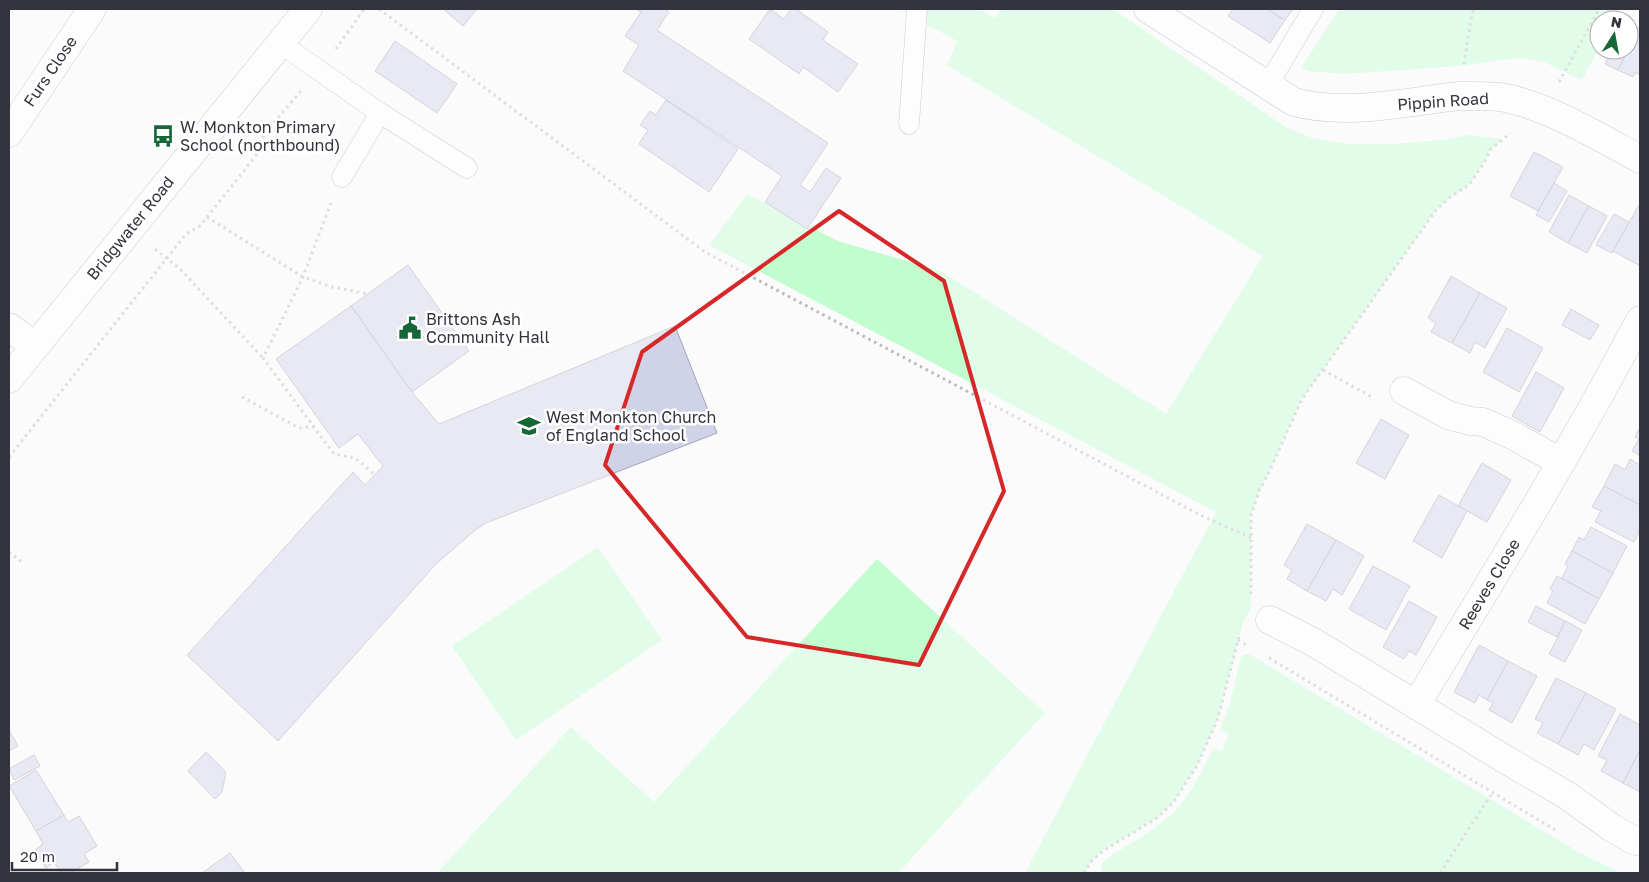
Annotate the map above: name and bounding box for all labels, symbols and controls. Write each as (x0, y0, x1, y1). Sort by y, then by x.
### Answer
north arrow (1589, 10, 1639, 60)
text: N (1610, 12, 1623, 31)
street label: Furs Close (19, 32, 81, 110)
street label: Pippin Road (1397, 88, 1489, 114)
place label: W. Monkton Primary School (northbound) (180, 117, 340, 155)
bus stop icon: W. Monkton Primary School (northbound) (150, 123, 176, 149)
street label: Bridgwater Road (82, 172, 178, 284)
place label: Brittons Ash Community Hall (426, 309, 550, 347)
public building icon: Brittons Ash Community Hall (397, 315, 423, 341)
place label: West Monkton Church of England School (546, 407, 716, 445)
school or university icon: West Monkton Church of England School (516, 413, 542, 439)
street label: Reeves Close (1454, 535, 1524, 633)
scale bar (12, 840, 118, 872)
text: 20 m (20, 847, 55, 865)

